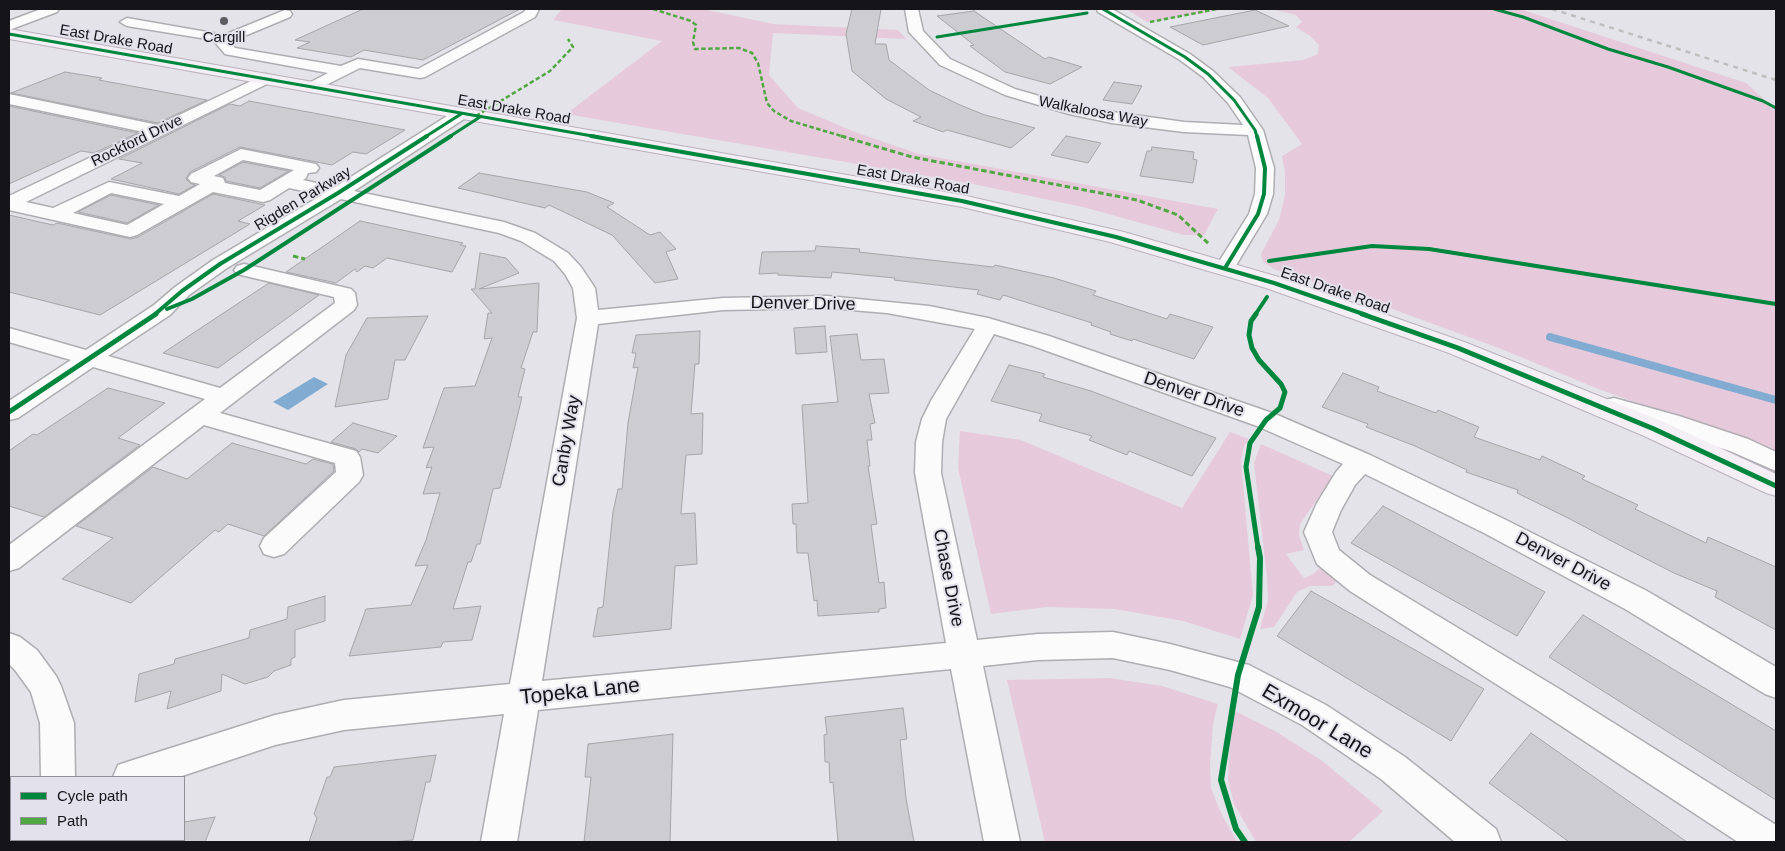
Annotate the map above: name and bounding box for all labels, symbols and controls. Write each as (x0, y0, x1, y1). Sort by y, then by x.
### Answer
marker: Cargill (218, 15, 230, 27)
street label: East Drake Road (58, 21, 174, 59)
place label: Cargill (203, 29, 245, 47)
street label: East Drake Road (456, 91, 572, 129)
street label: Walkaloosa Way (1037, 93, 1149, 131)
street label: Rockford Drive (88, 111, 186, 171)
street label: East Drake Road (855, 161, 971, 199)
street label: Rigden Parkway (252, 163, 354, 235)
street label: East Drake Road (1278, 264, 1392, 318)
street label: Denver Drive (750, 292, 856, 316)
street label: Denver Drive (1141, 368, 1247, 422)
street label: Canby Way (548, 394, 586, 488)
street label: Chase Drive (928, 527, 968, 629)
street label: Denver Drive (1512, 528, 1614, 596)
street label: Topeka Lane (519, 673, 641, 711)
street label: Exmoor Lane (1257, 679, 1377, 765)
legend (10, 776, 185, 841)
text: Cycle path (57, 787, 128, 804)
text: Path (57, 812, 88, 829)

